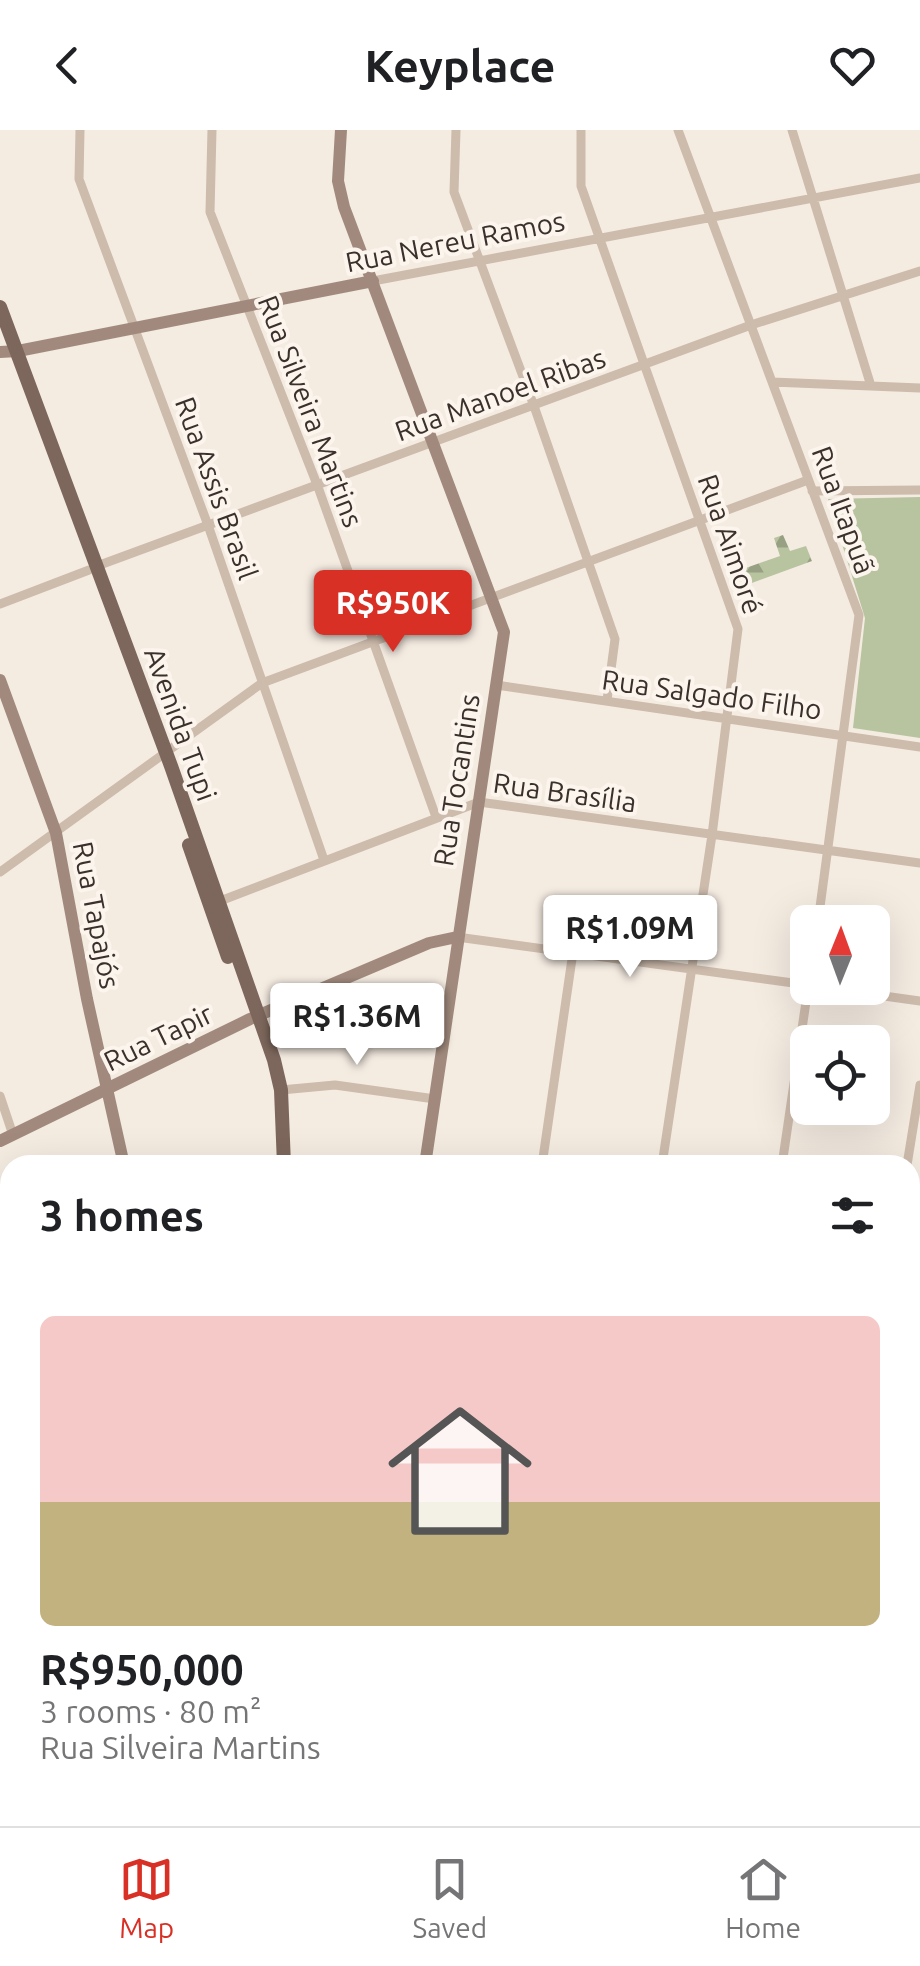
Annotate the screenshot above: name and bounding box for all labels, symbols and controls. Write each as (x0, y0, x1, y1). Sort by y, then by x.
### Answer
icon: back (40, 38, 95, 93)
icon: heart (825, 38, 880, 93)
text: Keyplace (365, 40, 555, 91)
street label: Rua Nereu Ramos (343, 205, 567, 277)
street label: Rua Silveira Martins (253, 291, 369, 531)
street label: Rua Manoel Ribas (391, 342, 609, 446)
street label: Rua Assis Brasil (170, 393, 264, 583)
street label: Rua Itapuã (807, 442, 881, 578)
street label: Rua Aimoré (693, 470, 769, 618)
pin: R$950K (312, 570, 474, 655)
text: R$950K (336, 584, 450, 620)
street label: Avenida Tupi (139, 643, 223, 805)
street label: Rua Salgado Filho (600, 663, 824, 725)
street label: Rua Tocantins (427, 692, 485, 868)
street label: Rua Brasília (491, 767, 639, 817)
street label: Rua Tapajós (68, 839, 126, 991)
pin: R$1.09M (538, 895, 722, 980)
north arrow (790, 905, 890, 1005)
map controls (790, 905, 890, 1125)
text: R$1.09M (565, 909, 695, 945)
pin: R$1.36M (265, 983, 449, 1068)
street label: Rua Tapir (99, 997, 218, 1077)
text: R$1.36M (292, 997, 422, 1033)
button: locate (790, 1025, 890, 1125)
icon: filters (825, 1188, 880, 1243)
text: 3 homes (40, 1192, 204, 1239)
icon: home (370, 1381, 550, 1561)
text: R$950,000 (40, 1646, 244, 1693)
text: 3 rooms · 80 m² (40, 1693, 261, 1729)
text: Rua Silveira Martins (40, 1729, 321, 1765)
tab: Map (119, 1852, 174, 1943)
tab: Saved (413, 1852, 487, 1943)
tab: Home (725, 1852, 801, 1943)

